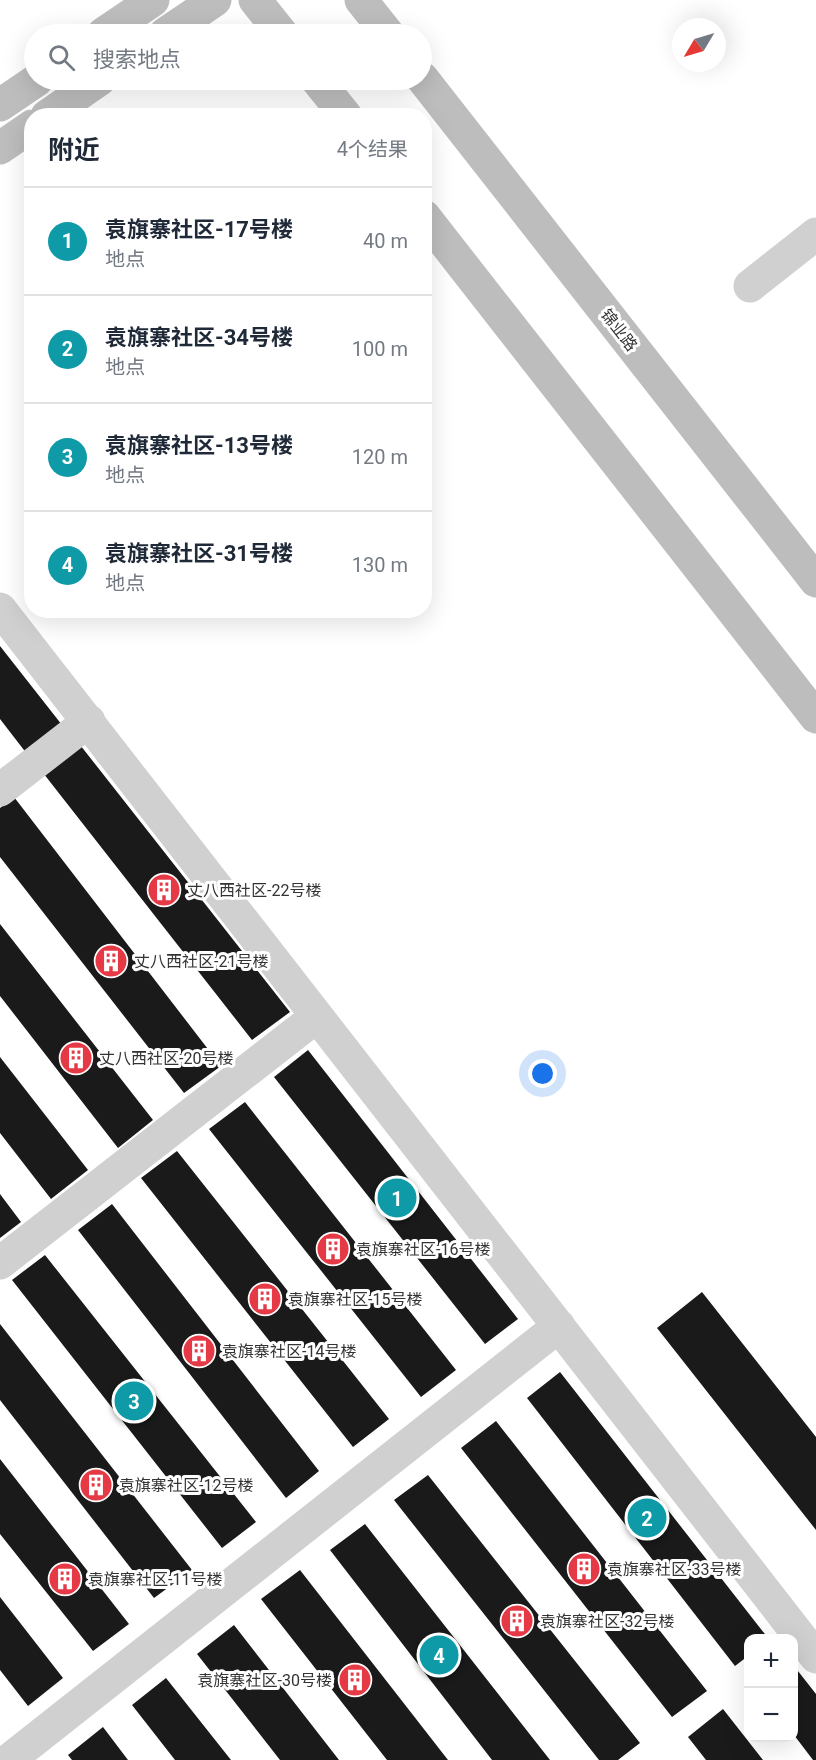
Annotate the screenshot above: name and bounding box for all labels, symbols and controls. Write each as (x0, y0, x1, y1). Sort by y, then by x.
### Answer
north arrow (672, 18, 726, 72)
search box (24, 24, 432, 90)
icon: search (45, 41, 78, 74)
text: 搜索地点 (93, 47, 181, 72)
text: 附近 (48, 135, 100, 165)
text: 4个结果 (337, 137, 408, 161)
text: 袁旗寨社区-17号楼 (105, 217, 293, 242)
text: 1 (62, 229, 73, 253)
text: 40 m (363, 229, 408, 253)
text: 地点 (105, 247, 145, 271)
street label: 锦业路 (597, 305, 641, 355)
text: 袁旗寨社区-34号楼 (105, 325, 293, 350)
text: 2 (62, 337, 73, 361)
text: 100 m (352, 337, 408, 361)
text: 地点 (105, 355, 145, 379)
text: 袁旗寨社区-13号楼 (105, 433, 293, 458)
text: 3 (62, 445, 73, 469)
text: 120 m (352, 445, 408, 469)
text: 地点 (105, 463, 145, 487)
text: 袁旗寨社区-31号楼 (105, 541, 293, 566)
text: 4 (62, 553, 73, 577)
text: 130 m (352, 553, 408, 577)
text: 地点 (105, 571, 145, 595)
building icon: 丈八西社区-22号楼 (146, 872, 182, 908)
place label: 丈八西社区-22号楼 (187, 881, 321, 900)
building icon: 丈八西社区-21号楼 (93, 943, 129, 979)
place label: 丈八西社区-21号楼 (134, 952, 268, 971)
building icon: 丈八西社区-20号楼 (58, 1040, 94, 1076)
place label: 丈八西社区-20号楼 (99, 1049, 233, 1068)
your location (528, 1059, 557, 1088)
pin: 1 (378, 1176, 416, 1220)
building icon: 袁旗寨社区-16号楼 (315, 1231, 351, 1267)
place label: 袁旗寨社区-16号楼 (356, 1240, 490, 1259)
building icon: 袁旗寨社区-15号楼 (247, 1281, 283, 1317)
place label: 袁旗寨社区-15号楼 (288, 1290, 422, 1309)
building icon: 袁旗寨社区-14号楼 (181, 1333, 217, 1369)
place label: 袁旗寨社区-14号楼 (222, 1342, 356, 1361)
pin: 3 (114, 1378, 154, 1424)
building icon: 袁旗寨社区-12号楼 (78, 1467, 114, 1503)
place label: 袁旗寨社区-12号楼 (119, 1476, 253, 1495)
pin: 2 (628, 1496, 666, 1540)
building icon: 袁旗寨社区-33号楼 (566, 1551, 602, 1587)
place label: 袁旗寨社区-33号楼 (607, 1560, 741, 1579)
building icon: 袁旗寨社区-11号楼 (47, 1561, 83, 1597)
place label: 袁旗寨社区-11号楼 (88, 1570, 222, 1589)
building icon: 袁旗寨社区-32号楼 (499, 1603, 535, 1639)
place label: 袁旗寨社区-32号楼 (540, 1612, 674, 1631)
pin: 4 (420, 1632, 458, 1678)
map controls (744, 1634, 798, 1742)
button: + (744, 1634, 798, 1688)
building icon: 袁旗寨社区-30号楼 (337, 1662, 373, 1698)
place label: 袁旗寨社区-30号楼 (198, 1671, 332, 1690)
button: − (744, 1688, 798, 1742)

